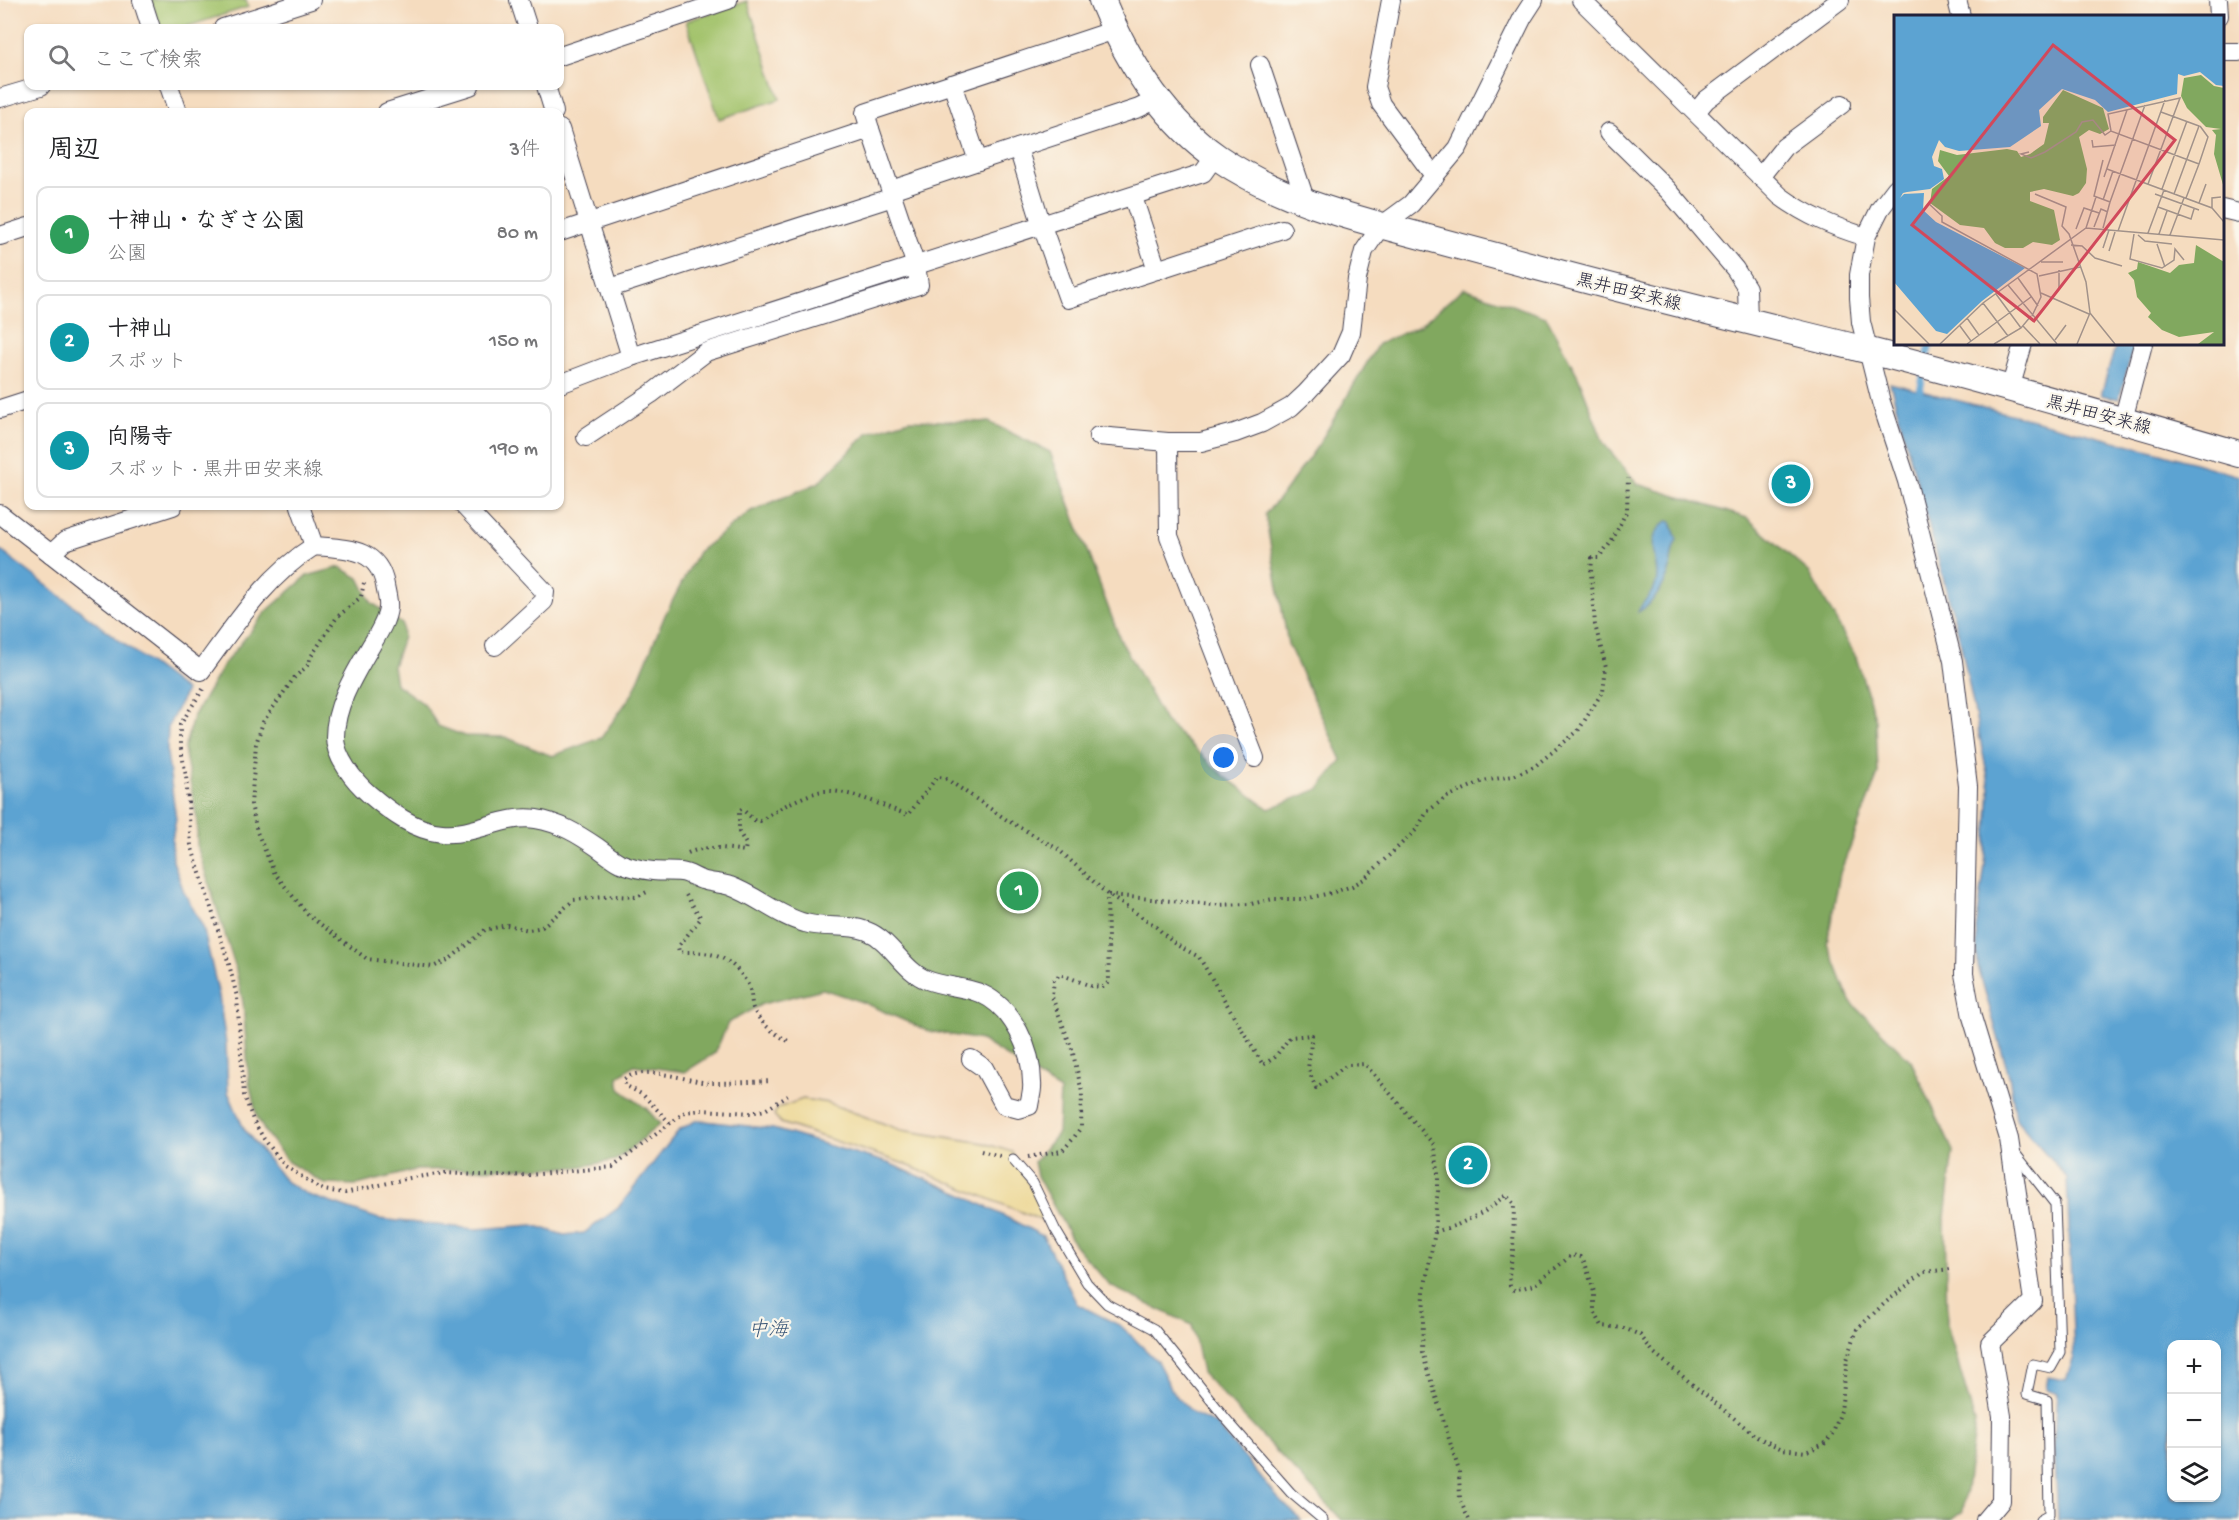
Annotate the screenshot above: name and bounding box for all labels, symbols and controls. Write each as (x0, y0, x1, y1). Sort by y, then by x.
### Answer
inset map (1894, 15, 2224, 345)
search box (24, 24, 564, 90)
icon: search (45, 41, 78, 74)
text: ここで検索 (93, 49, 203, 75)
text: 周辺 (48, 137, 100, 168)
text: 3件 (510, 140, 540, 163)
text: 十神山・なぎさ公園 (107, 210, 305, 236)
text: 1 (65, 223, 74, 246)
text: 80 m (497, 223, 538, 246)
text: 公園 (107, 244, 147, 267)
street label: 黒井田安来線 (1573, 269, 1684, 317)
text: 十神山 (107, 318, 173, 344)
text: 2 (65, 331, 74, 354)
text: 150 m (489, 331, 538, 354)
text: スポット (107, 352, 187, 375)
street label: 黒井田安来線 (2043, 391, 2153, 441)
text: 向陽寺 (107, 426, 173, 452)
text: 3 (64, 439, 75, 462)
text: 190 m (490, 439, 538, 462)
text: スポット · 黒井田安来線 (107, 460, 323, 483)
pin: 3 (1772, 462, 1810, 506)
your location (1209, 743, 1238, 772)
pin: 1 (1000, 868, 1038, 914)
pin: 2 (1448, 1142, 1488, 1188)
water label: 中海 (748, 1318, 790, 1343)
map controls (2167, 1340, 2221, 1502)
button: + (2167, 1340, 2221, 1394)
button: − (2167, 1394, 2221, 1448)
button: layers (2167, 1448, 2221, 1502)

